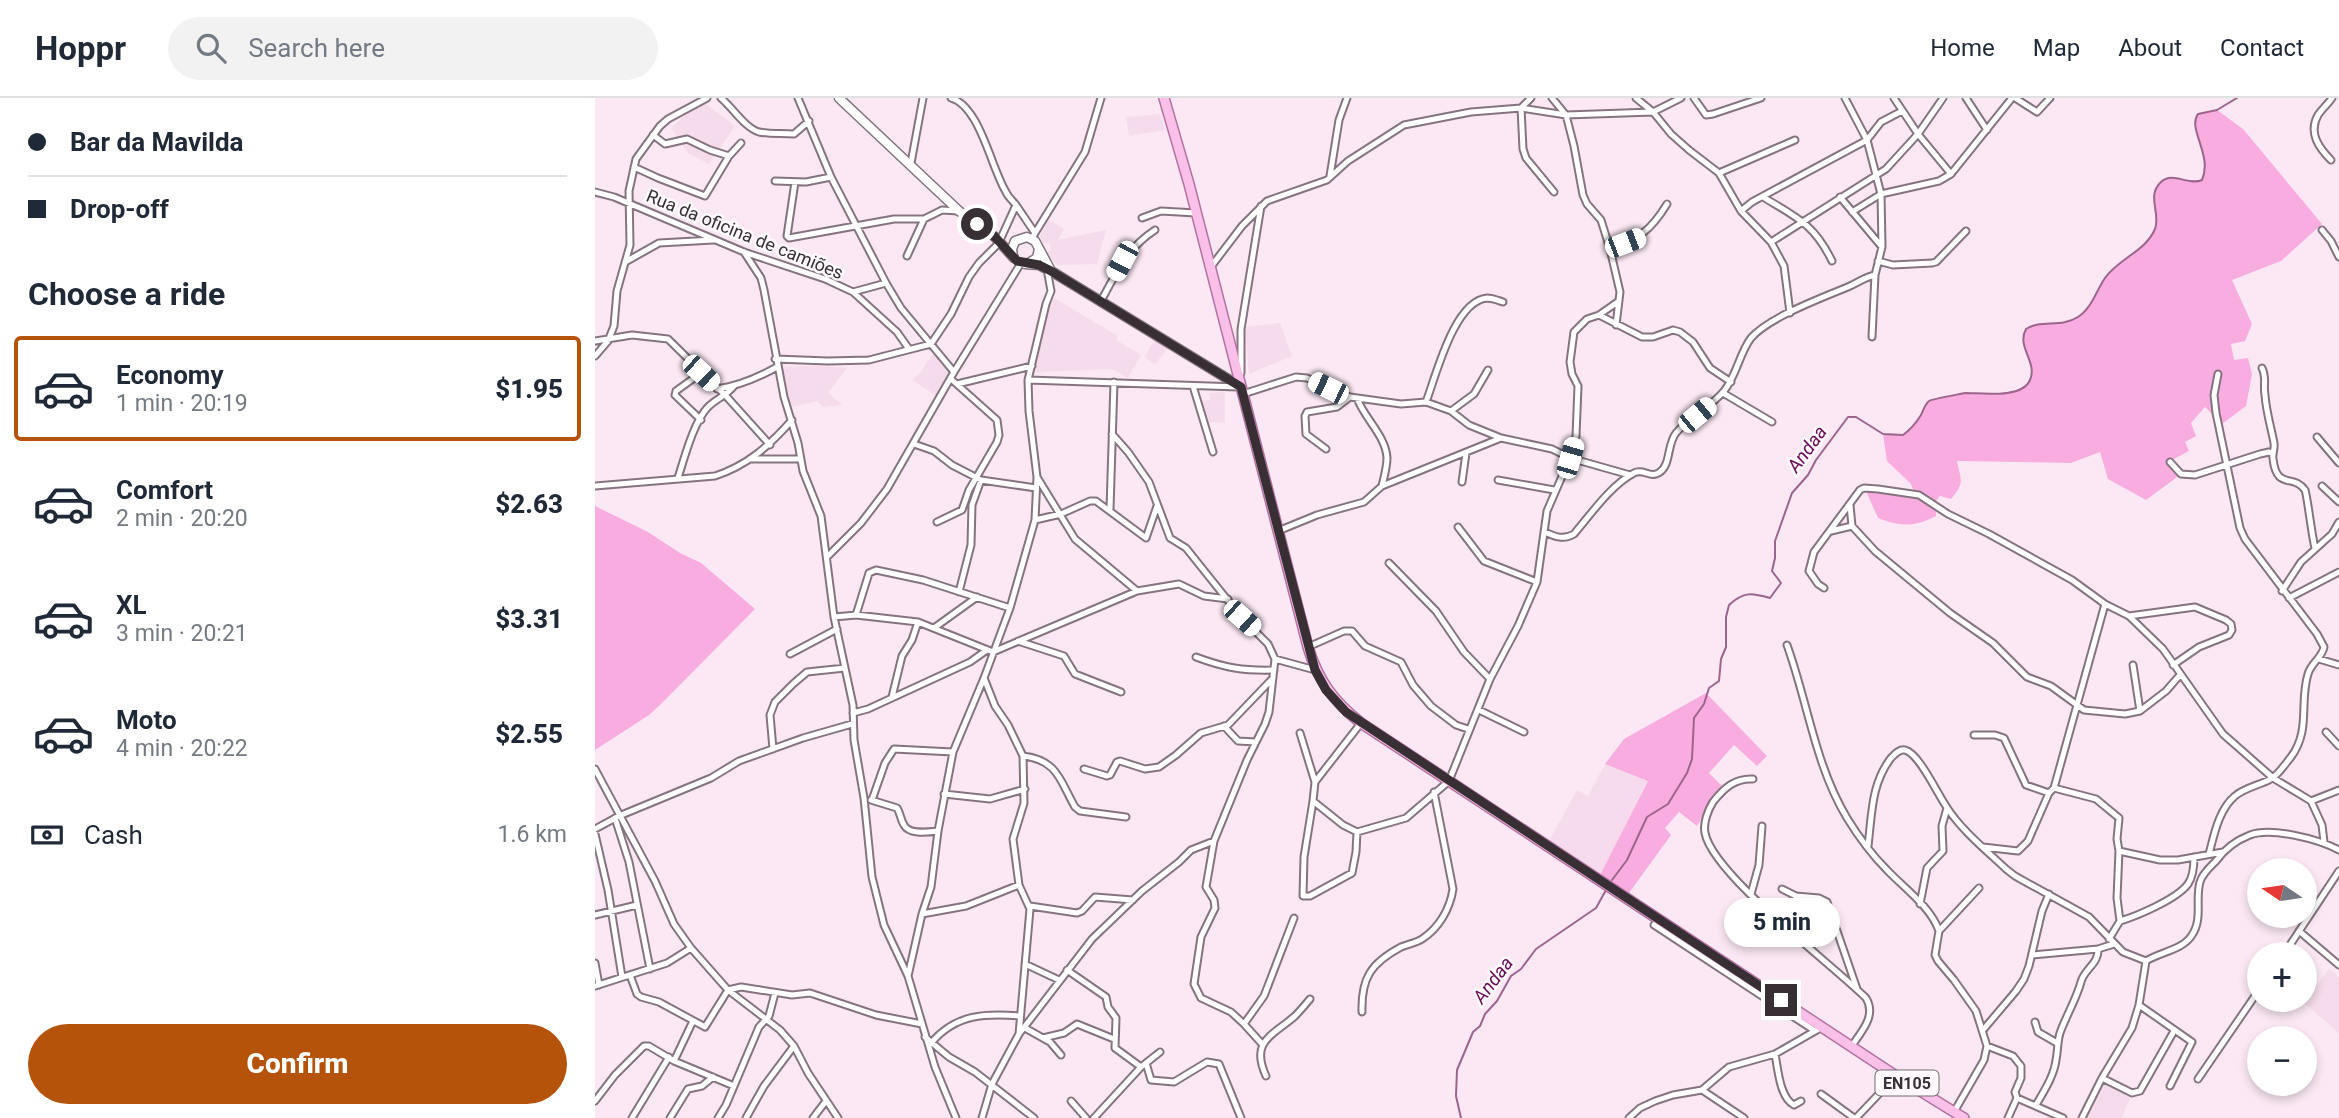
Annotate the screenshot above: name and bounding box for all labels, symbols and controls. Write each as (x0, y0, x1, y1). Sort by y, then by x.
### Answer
search box (168, 17, 658, 80)
text: Hoppr (35, 29, 126, 68)
icon: search (192, 29, 230, 67)
text: Search here (248, 33, 385, 63)
text: Home (1930, 34, 1995, 62)
text: Map (2033, 34, 2080, 62)
text: About (2118, 34, 2182, 62)
text: Contact (2220, 34, 2304, 62)
text: Bar da Mavilda (70, 127, 243, 157)
street label: Rua da oficina de camiões (643, 185, 847, 283)
text: Drop-off (70, 194, 169, 224)
route start (961, 208, 993, 240)
car (1602, 226, 1649, 260)
car (1103, 238, 1142, 284)
text: Choose a ride (28, 275, 225, 313)
car (679, 351, 724, 395)
icon: car (32, 357, 95, 420)
text: Economy (116, 360, 223, 390)
car (1305, 369, 1352, 407)
text: $1.95 (495, 374, 563, 404)
text: 1 min · 20:19 (116, 390, 248, 417)
car (1675, 393, 1720, 437)
water label: Andaa (1782, 421, 1832, 478)
car (1555, 435, 1586, 481)
icon: car (32, 472, 95, 535)
text: Comfort (116, 475, 213, 505)
text: $2.63 (495, 489, 563, 519)
text: 2 min · 20:20 (116, 505, 248, 532)
icon: car (32, 587, 95, 650)
text: XL (116, 590, 147, 620)
car (1220, 596, 1265, 640)
text: $3.31 (495, 604, 563, 634)
text: 3 min · 20:21 (116, 620, 248, 647)
icon: car (32, 702, 95, 765)
text: Moto (116, 705, 177, 735)
text: $2.55 (495, 719, 563, 749)
text: 4 min · 20:22 (116, 735, 248, 762)
icon: cash (28, 816, 66, 854)
text: Cash (84, 820, 143, 850)
text: 1.6 km (498, 821, 567, 848)
north arrow (2247, 858, 2317, 928)
map controls (2247, 858, 2317, 1096)
callout: 5 min (1723, 898, 1839, 948)
text: 5 min (1753, 909, 1811, 936)
button: + (2247, 942, 2317, 1012)
water label: Andaa (1467, 952, 1518, 1009)
route end (1765, 984, 1797, 1016)
button: Confirm (28, 1024, 567, 1104)
button: − (2247, 1026, 2317, 1096)
road number: EN105 (1875, 1071, 1939, 1096)

